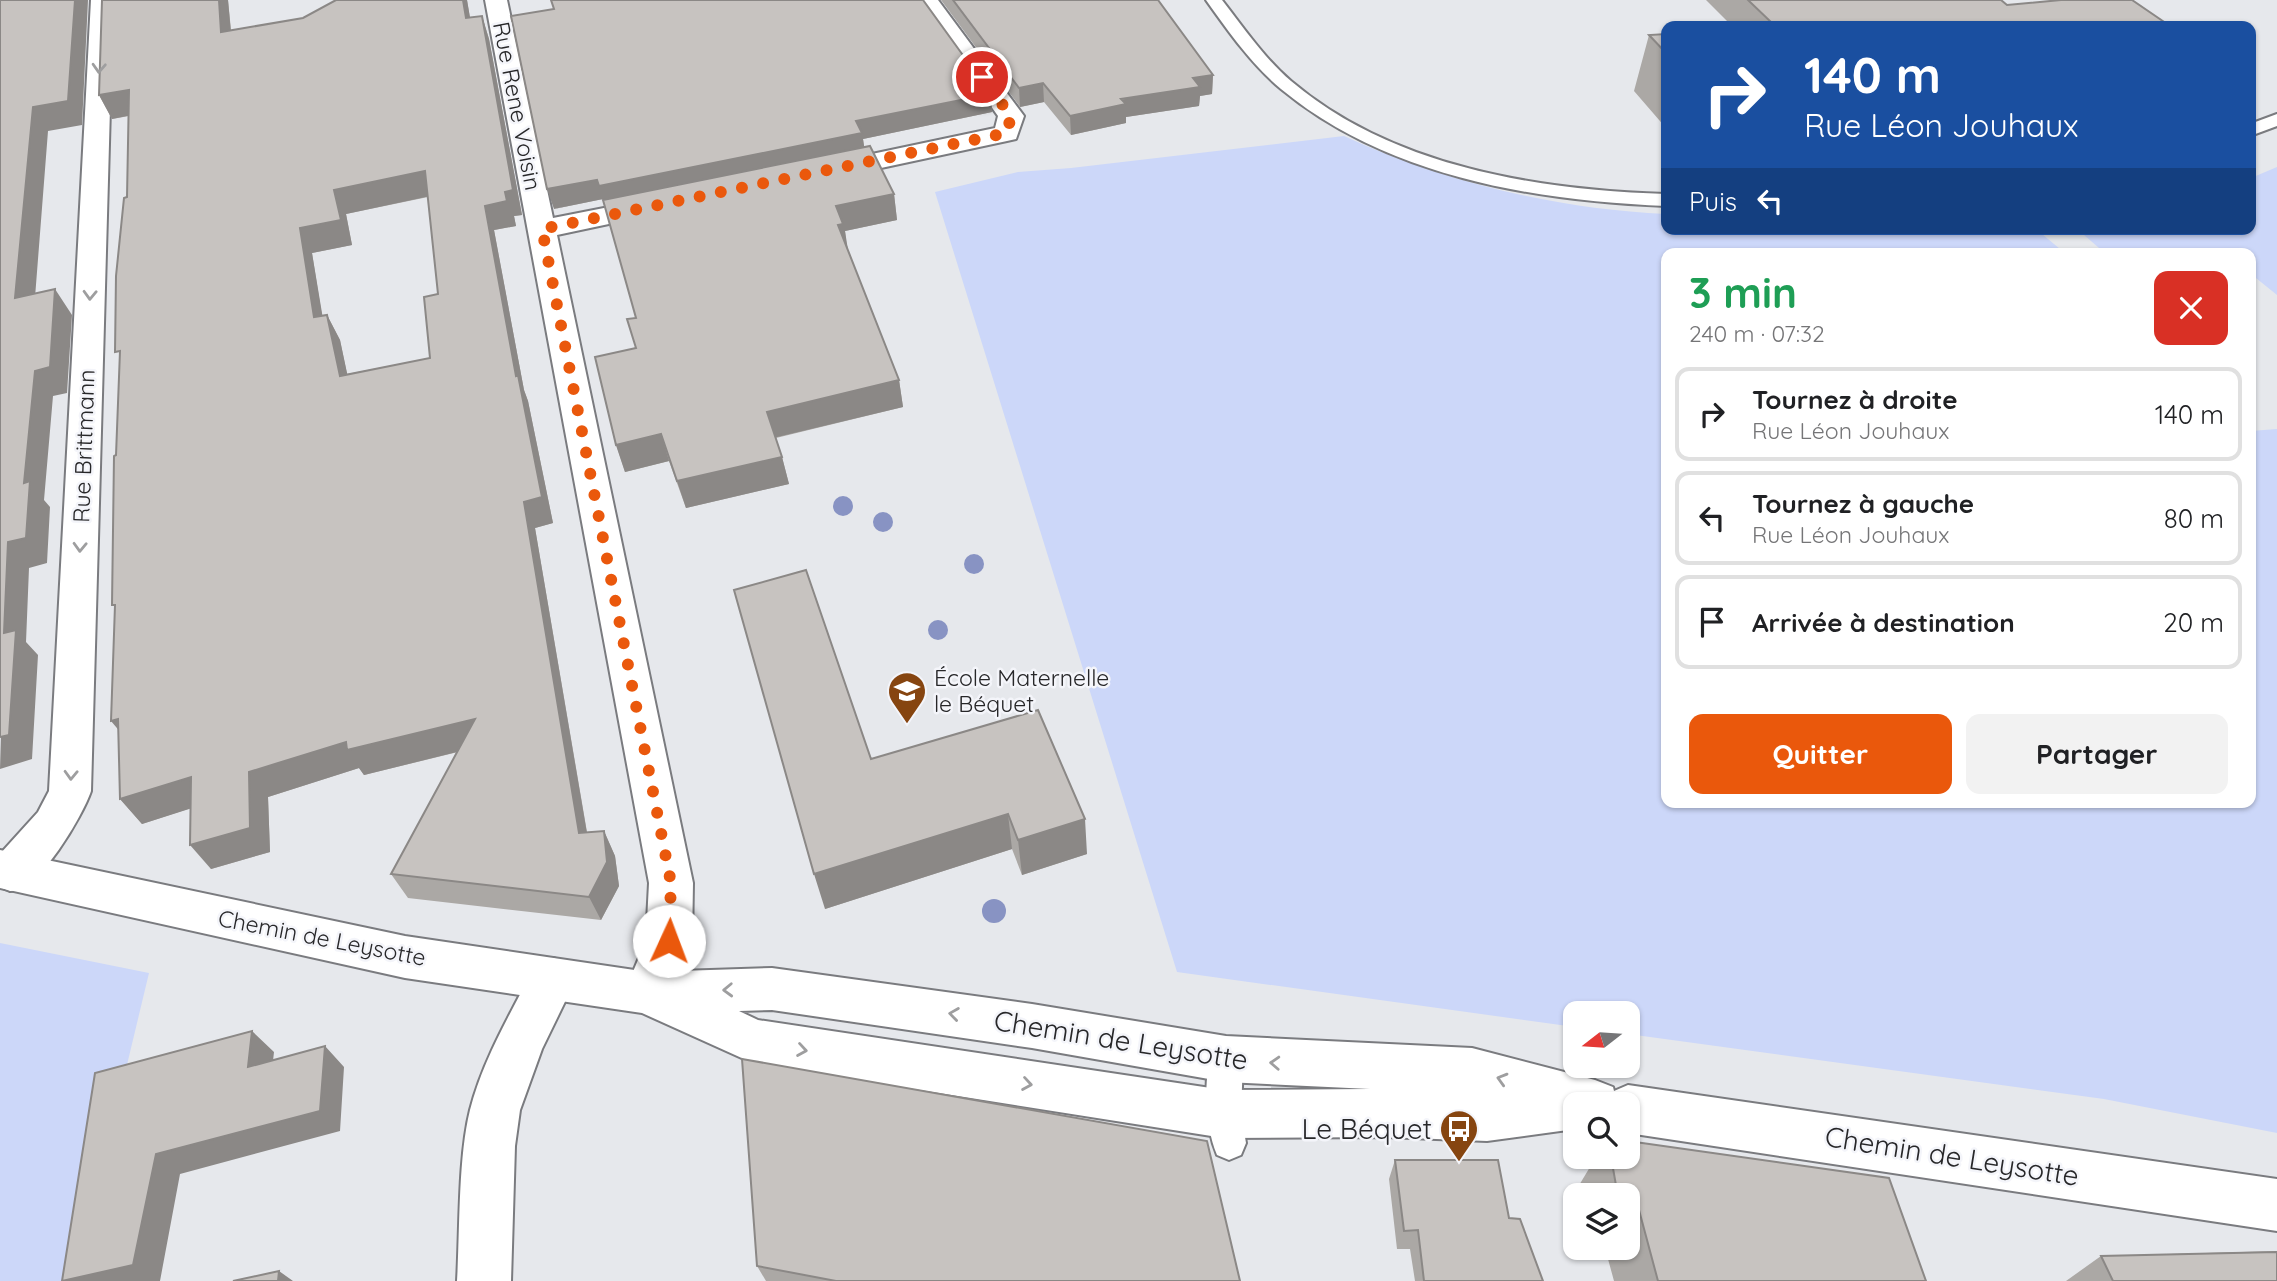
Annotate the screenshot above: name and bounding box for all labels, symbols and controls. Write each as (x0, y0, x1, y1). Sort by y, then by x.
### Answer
street label: Rue Rene Voisin (487, 19, 548, 193)
text: 140 m (1804, 44, 1941, 105)
pin (952, 47, 1012, 107)
icon: right (1689, 49, 1780, 140)
icon: arrive (963, 58, 1001, 96)
one-way arrow (92, 63, 107, 74)
text: Rue Léon Jouhaux (1804, 105, 2079, 145)
icon: left (1751, 182, 1789, 220)
text: Puis (1689, 185, 1737, 218)
text: 3 min (1689, 266, 1797, 319)
button: close (2154, 271, 2228, 345)
one-way arrow (82, 290, 97, 301)
text: 240 m · 07:32 (1689, 319, 1825, 348)
street label: Rue Brittmann (66, 369, 101, 523)
text: Tournez à droite (1752, 383, 1957, 416)
icon: right (1693, 395, 1731, 433)
text: 140 m (2155, 398, 2224, 431)
text: Rue Léon Jouhaux (1752, 416, 1949, 445)
text: Tournez à gauche (1752, 487, 1974, 520)
icon: left (1693, 499, 1731, 537)
text: 80 m (2164, 502, 2224, 535)
text: Rue Léon Jouhaux (1752, 520, 1949, 549)
one-way arrow (72, 542, 87, 553)
icon: arrive (1693, 603, 1731, 641)
text: Arrivée à destination (1752, 606, 2015, 639)
text: 20 m (2163, 606, 2224, 639)
place label: École Maternelle le Béquet (934, 663, 1109, 718)
school or university icon: École Maternelle le Béquet (886, 670, 928, 725)
button: Quitter (1689, 714, 1952, 794)
button: Partager (1966, 714, 2228, 794)
one-way arrow (63, 770, 79, 780)
street label: Chemin de Leysotte (216, 903, 428, 972)
position arrow (632, 904, 706, 978)
one-way arrow (722, 983, 733, 998)
north arrow (1563, 1001, 1640, 1078)
map controls (1563, 1001, 1640, 1260)
street label: Chemin de Leysotte (992, 1002, 1251, 1077)
one-way arrow (948, 1007, 960, 1022)
one-way arrow (797, 1042, 808, 1057)
one-way arrow (1270, 1055, 1281, 1070)
one-way arrow (1496, 1073, 1508, 1087)
one-way arrow (1021, 1077, 1033, 1092)
button: search (1563, 1092, 1640, 1169)
bus stop icon: Le Béquet (1438, 1108, 1480, 1163)
place label: Le Béquet (1301, 1111, 1432, 1146)
street label: Chemin de Leysotte (1823, 1118, 2082, 1193)
button: layers (1563, 1183, 1640, 1260)

